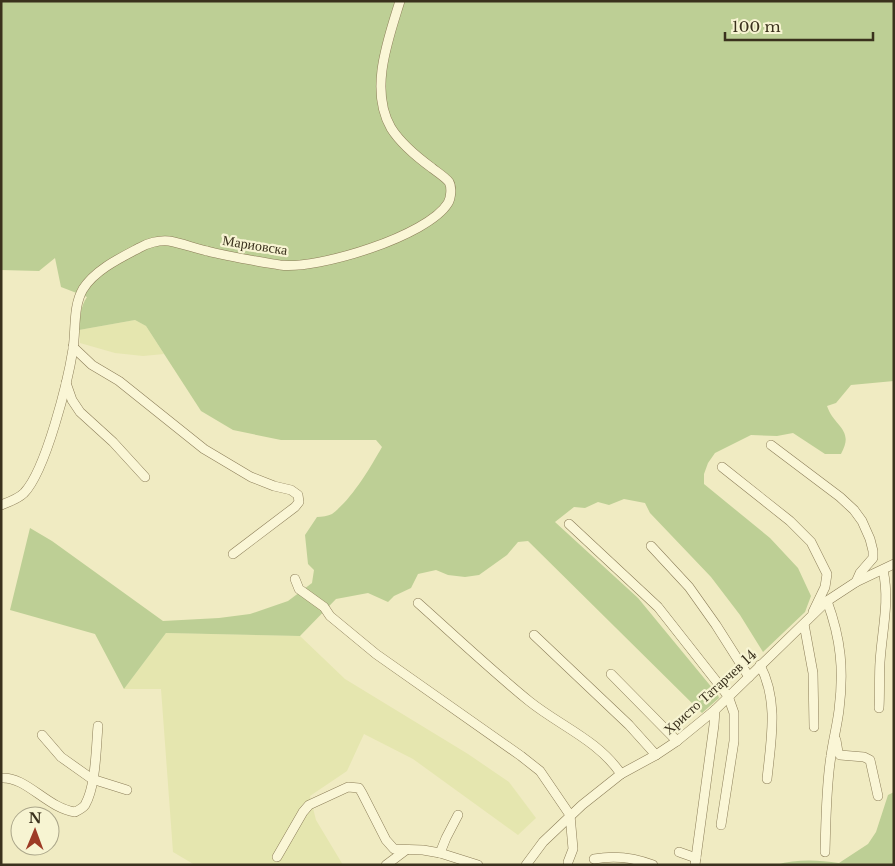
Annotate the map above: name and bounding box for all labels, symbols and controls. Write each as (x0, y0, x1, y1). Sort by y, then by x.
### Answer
scale bar (725, 10, 872, 42)
text: 100 m (732, 17, 781, 36)
street label: Мариовска (221, 231, 290, 259)
street label: Христо Татарчев 14 (660, 645, 760, 739)
north arrow (10, 806, 60, 856)
text: N (28, 809, 42, 827)

